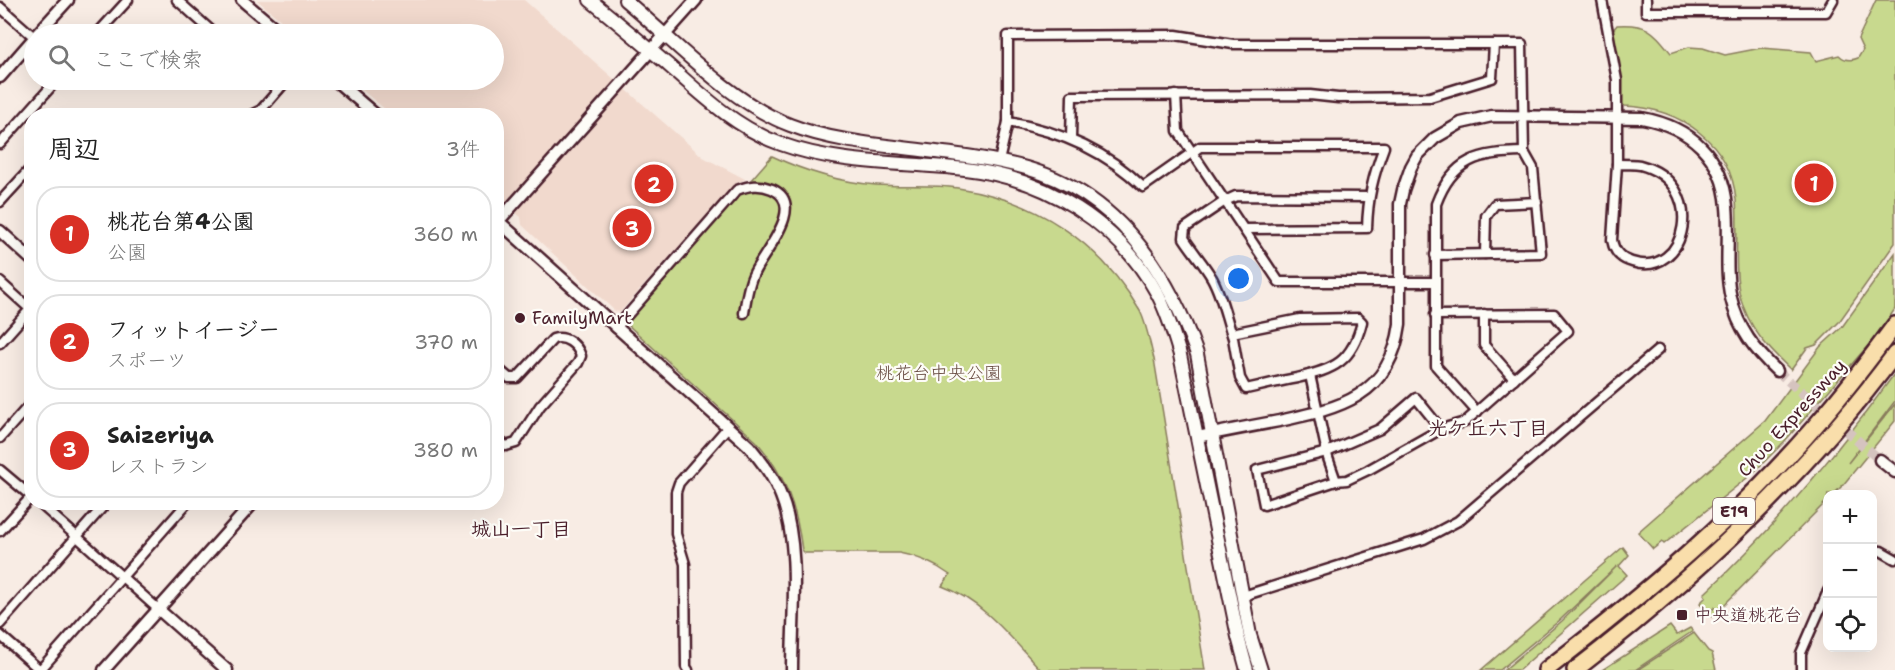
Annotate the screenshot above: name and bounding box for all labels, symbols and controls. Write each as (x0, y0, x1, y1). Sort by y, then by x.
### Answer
search box (24, 24, 504, 90)
icon: search (45, 41, 78, 74)
text: ここで検索 (93, 45, 203, 74)
text: 周辺 (48, 131, 100, 166)
text: 3件 (446, 136, 480, 162)
pin: 1 (1794, 160, 1834, 206)
pin: 2 (634, 162, 674, 207)
pin: 3 (612, 206, 652, 250)
text: 桃花台第4公園 (107, 207, 254, 236)
text: 1 (65, 221, 74, 247)
text: 360 m (413, 221, 478, 247)
text: 公園 (107, 239, 147, 265)
your location (1224, 264, 1253, 293)
place label: FamilyMart (532, 306, 632, 330)
marker: FamilyMart (513, 311, 527, 325)
text: フィットイージー (107, 315, 280, 344)
text: 2 (63, 329, 77, 355)
text: 370 m (414, 329, 478, 355)
text: スポーツ (107, 347, 187, 373)
street label: Chuo Expressway (1733, 354, 1851, 482)
park label: 桃花台中央公園 (876, 361, 1002, 385)
district label: 光ケ丘六丁目 (1428, 415, 1548, 441)
text: Saizeriya (107, 421, 214, 450)
text: 3 (63, 437, 77, 463)
text: 380 m (413, 437, 478, 463)
text: レストラン (107, 453, 209, 479)
map controls (1823, 490, 1877, 652)
button: + (1823, 490, 1877, 544)
road number: E19 (1713, 498, 1755, 524)
district label: 城山一丁目 (471, 516, 571, 542)
button: − (1823, 544, 1877, 598)
button: locate (1823, 598, 1877, 652)
place label: 中央道桃花台 (1694, 603, 1802, 627)
marker: 中央道桃花台 (1675, 608, 1689, 622)

